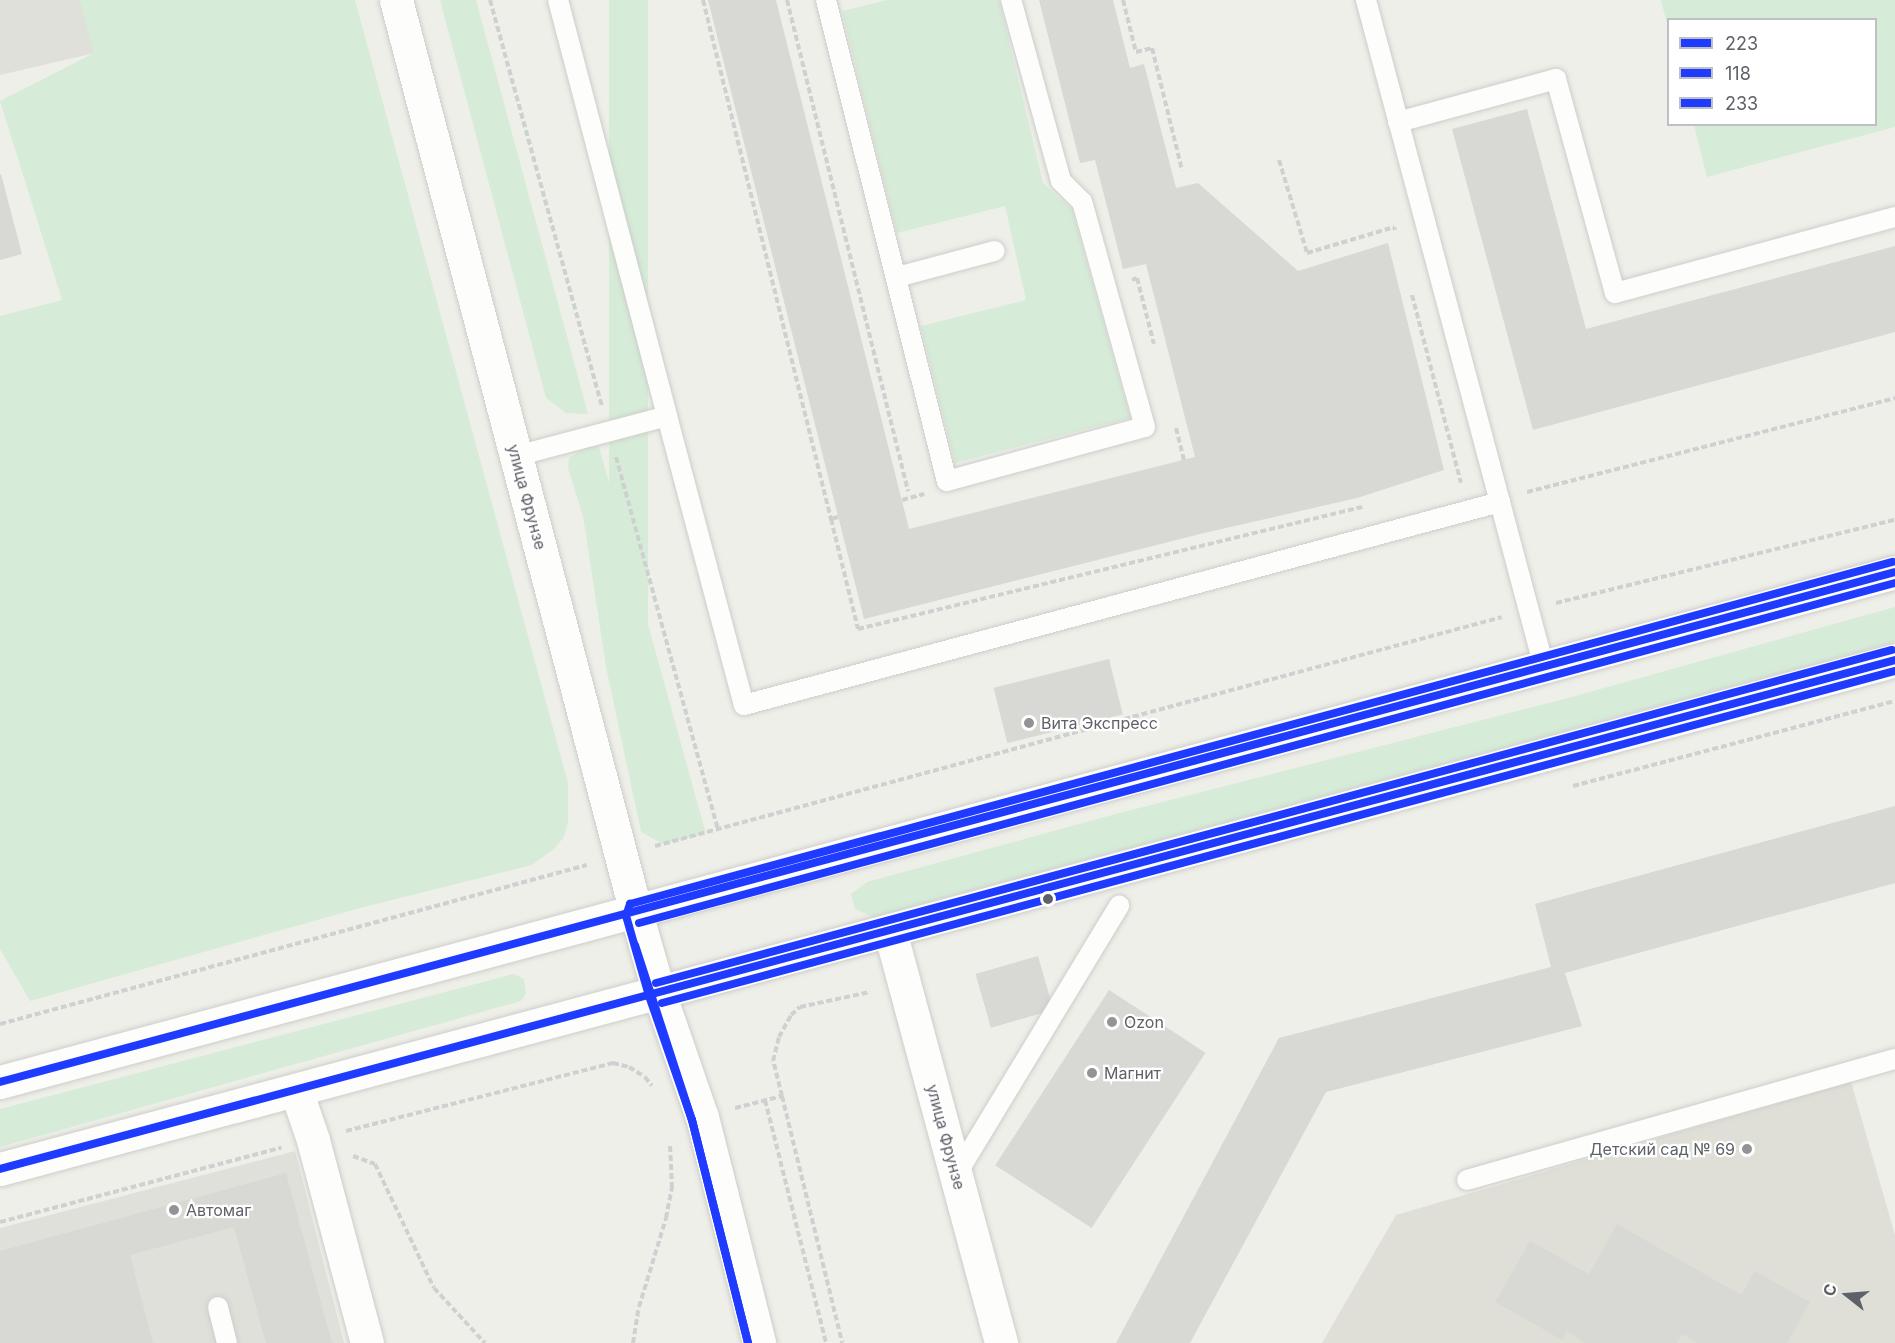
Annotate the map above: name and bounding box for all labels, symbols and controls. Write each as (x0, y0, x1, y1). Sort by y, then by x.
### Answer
legend (1667, 18, 1877, 126)
text: 223 (1725, 33, 1758, 54)
text: 118 (1725, 63, 1751, 84)
text: 233 (1725, 93, 1758, 114)
street label: улица Фрунзе (504, 442, 550, 552)
place label: Вита Экспресс (1041, 713, 1158, 733)
marker: Вита Экспресс (1022, 716, 1036, 730)
unlabelled marker (1042, 893, 1054, 905)
place label: Ozon (1124, 1012, 1164, 1032)
marker: Ozon (1105, 1015, 1119, 1029)
place label: Магнит (1104, 1063, 1161, 1083)
marker: Магнит (1085, 1066, 1099, 1080)
street label: улица Фрунзе (923, 1082, 969, 1192)
place label: Детский сад № 69 (1589, 1139, 1735, 1159)
marker: Детский сад № 69 (1740, 1142, 1754, 1156)
place label: Автомаг (186, 1200, 251, 1220)
marker: Автомаг (167, 1203, 181, 1217)
north arrow (1817, 1265, 1877, 1325)
text: С (1818, 1281, 1841, 1298)

